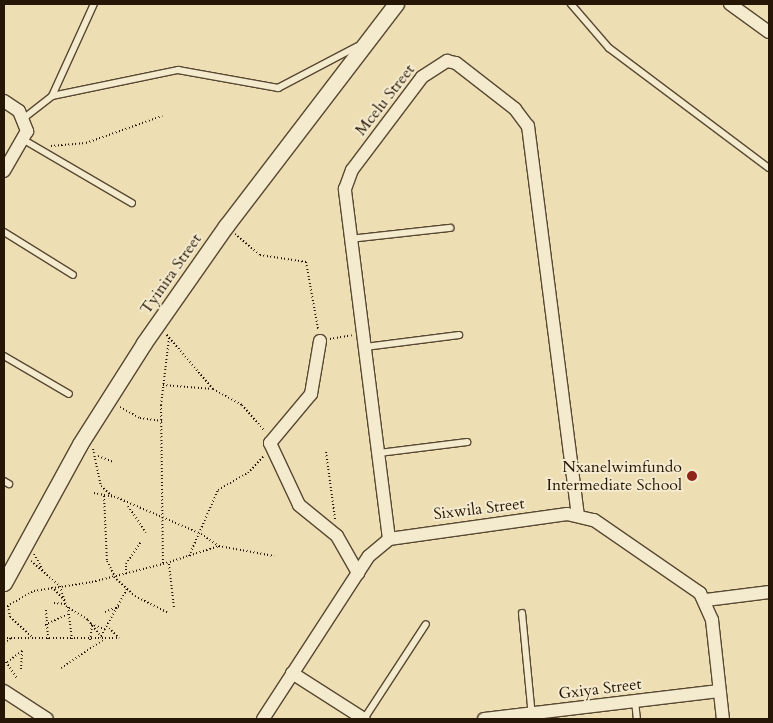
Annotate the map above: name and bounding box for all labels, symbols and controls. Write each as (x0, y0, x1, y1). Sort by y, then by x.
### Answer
street label: Mcelu Street (351, 60, 419, 140)
street label: Tyinira Street (136, 230, 206, 318)
place label: Nxanelwimfundo Intermediate School (546, 457, 682, 495)
marker: Nxanelwimfundo Intermediate School (686, 470, 698, 482)
street label: Sixwila Street (432, 494, 526, 524)
street label: Gxiya Street (558, 674, 642, 704)

